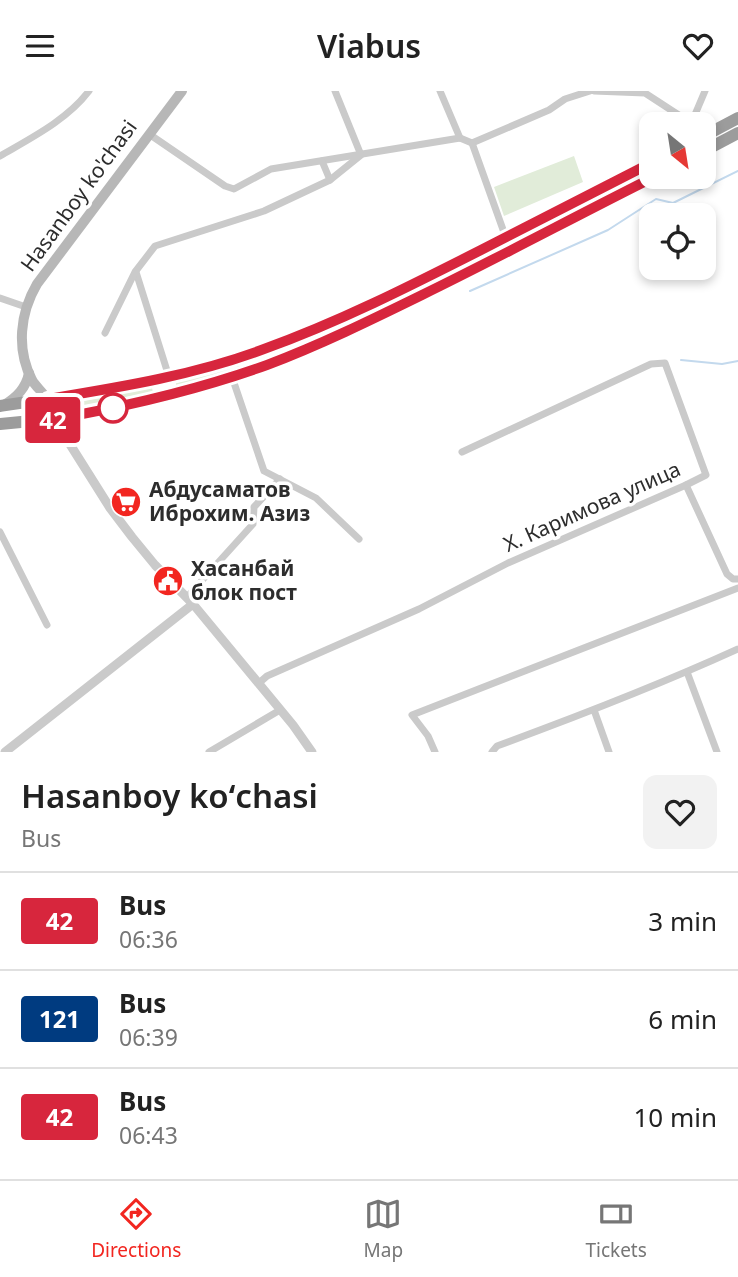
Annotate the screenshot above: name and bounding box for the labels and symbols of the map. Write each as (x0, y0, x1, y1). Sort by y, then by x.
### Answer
north arrow (639, 112, 716, 189)
street label: Hasanboy ko'chasi (14, 114, 143, 277)
unlabelled marker (98, 393, 128, 423)
line badge: 42 (22, 397, 84, 443)
street label: Х. Каримова улица (499, 454, 685, 558)
place label: Абдусаматов Иброхим. Азиз (149, 475, 310, 527)
supermarket icon: Абдусаматов Иброхим. Азиз (109, 485, 143, 519)
place label: Хасанбай блок пост (191, 554, 297, 606)
public building icon: Хасанбай блок пост (151, 564, 185, 598)

